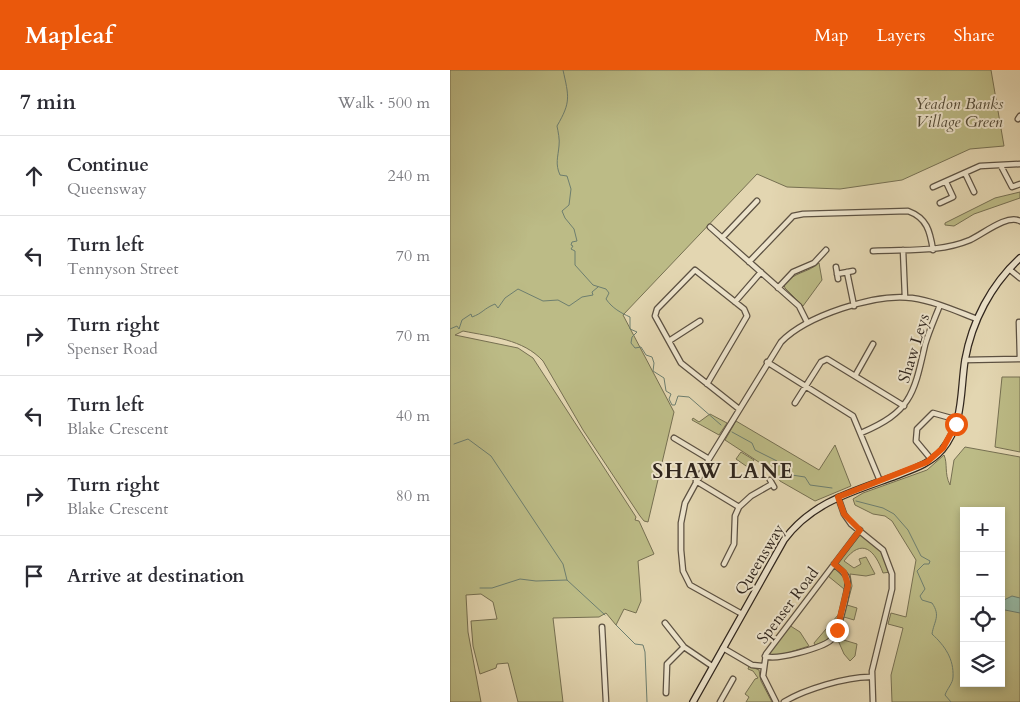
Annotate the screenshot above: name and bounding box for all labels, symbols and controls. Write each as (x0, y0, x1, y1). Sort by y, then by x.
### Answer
text: Mapleaf (25, 19, 113, 52)
text: Map (814, 23, 849, 48)
text: Layers (877, 23, 926, 48)
text: Share (954, 23, 995, 48)
text: 7 min (20, 88, 76, 117)
text: Walk · 500 m (338, 92, 430, 114)
park label: Yeadon Banks Village Green (915, 93, 1004, 133)
text: Continue (67, 152, 149, 178)
icon: ahead (20, 162, 48, 190)
text: 240 m (388, 165, 430, 187)
text: Queensway (67, 178, 147, 200)
text: Turn left (67, 232, 144, 258)
icon: left (20, 242, 48, 270)
text: 70 m (396, 245, 430, 267)
text: Tennyson Street (67, 258, 179, 280)
street label: Shaw Leys (893, 311, 935, 386)
text: Turn right (67, 312, 159, 338)
icon: right (20, 322, 48, 350)
text: 70 m (396, 325, 430, 347)
text: Spenser Road (67, 338, 158, 360)
text: Turn left (67, 392, 144, 418)
icon: left (20, 402, 48, 430)
text: 40 m (396, 405, 430, 427)
route start (945, 413, 968, 436)
text: Blake Crescent (67, 418, 168, 440)
district label: SHAW LANE (652, 457, 794, 486)
text: Turn right (67, 472, 159, 498)
icon: right (20, 482, 48, 510)
text: 80 m (396, 485, 430, 507)
text: Blake Crescent (67, 498, 168, 520)
map controls (960, 507, 1005, 687)
button: + (960, 507, 1005, 552)
street label: Queensway (730, 519, 790, 599)
button: − (960, 552, 1005, 597)
icon: arrive (20, 562, 48, 590)
street label: Spenser Road (752, 562, 824, 648)
text: Arrive at destination (67, 563, 244, 589)
button: locate (960, 597, 1005, 642)
route end (826, 619, 849, 642)
button: layers (960, 642, 1005, 687)

